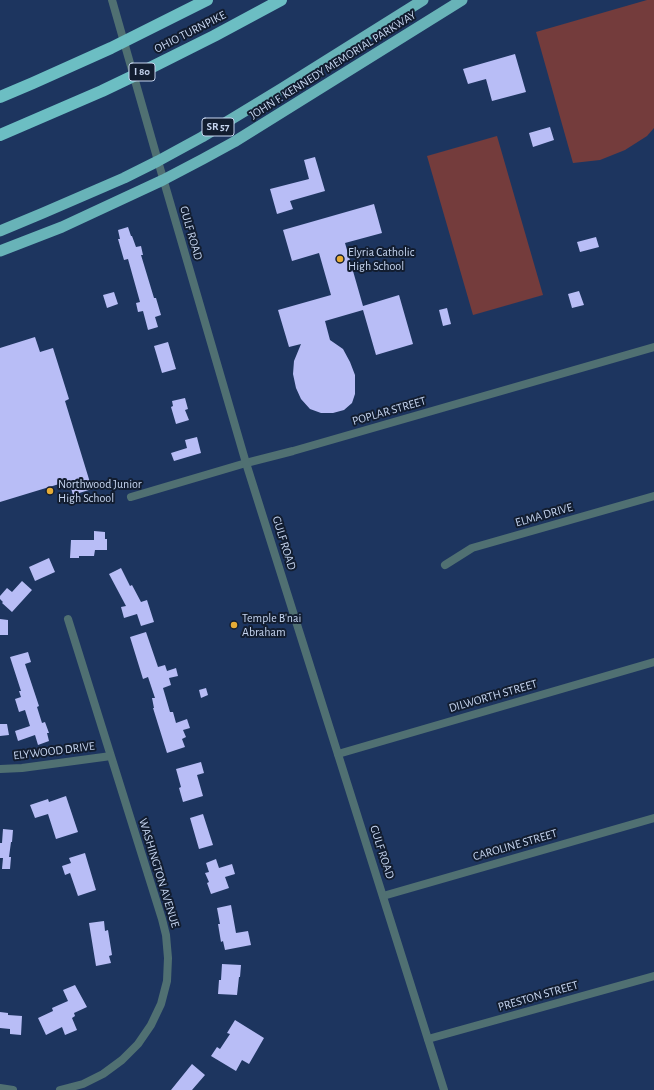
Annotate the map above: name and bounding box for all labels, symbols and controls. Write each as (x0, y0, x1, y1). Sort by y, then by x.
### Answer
street label: OHIO TURNPIKE (152, 8, 228, 56)
street label: JOHN F. KENNEDY MEMORIAL PARKWAY (247, 8, 419, 122)
road number: I 80 (129, 63, 155, 81)
road number: SR 57 (202, 118, 234, 136)
street label: GULF ROAD (176, 204, 206, 262)
place label: Elyria Catholic High School (348, 245, 414, 273)
marker: Elyria Catholic High School (335, 254, 345, 264)
street label: POPLAR STREET (350, 394, 428, 428)
place label: Northwood Junior High School (58, 477, 142, 505)
marker: Northwood Junior High School (45, 486, 55, 496)
street label: ELMA DRIVE (514, 500, 574, 530)
street label: GULF ROAD (269, 514, 299, 572)
place label: Temple B'nai Abraham (242, 611, 301, 639)
marker: Temple B'nai Abraham (229, 620, 239, 630)
street label: DILWORTH STREET (447, 677, 539, 715)
street label: ELYWOOD DRIVE (12, 739, 96, 763)
street label: WASHINGTON AVENUE (136, 817, 182, 929)
street label: GULF ROAD (367, 823, 397, 881)
street label: CAROLINE STREET (471, 826, 559, 864)
street label: PRESTON STREET (496, 978, 580, 1014)

